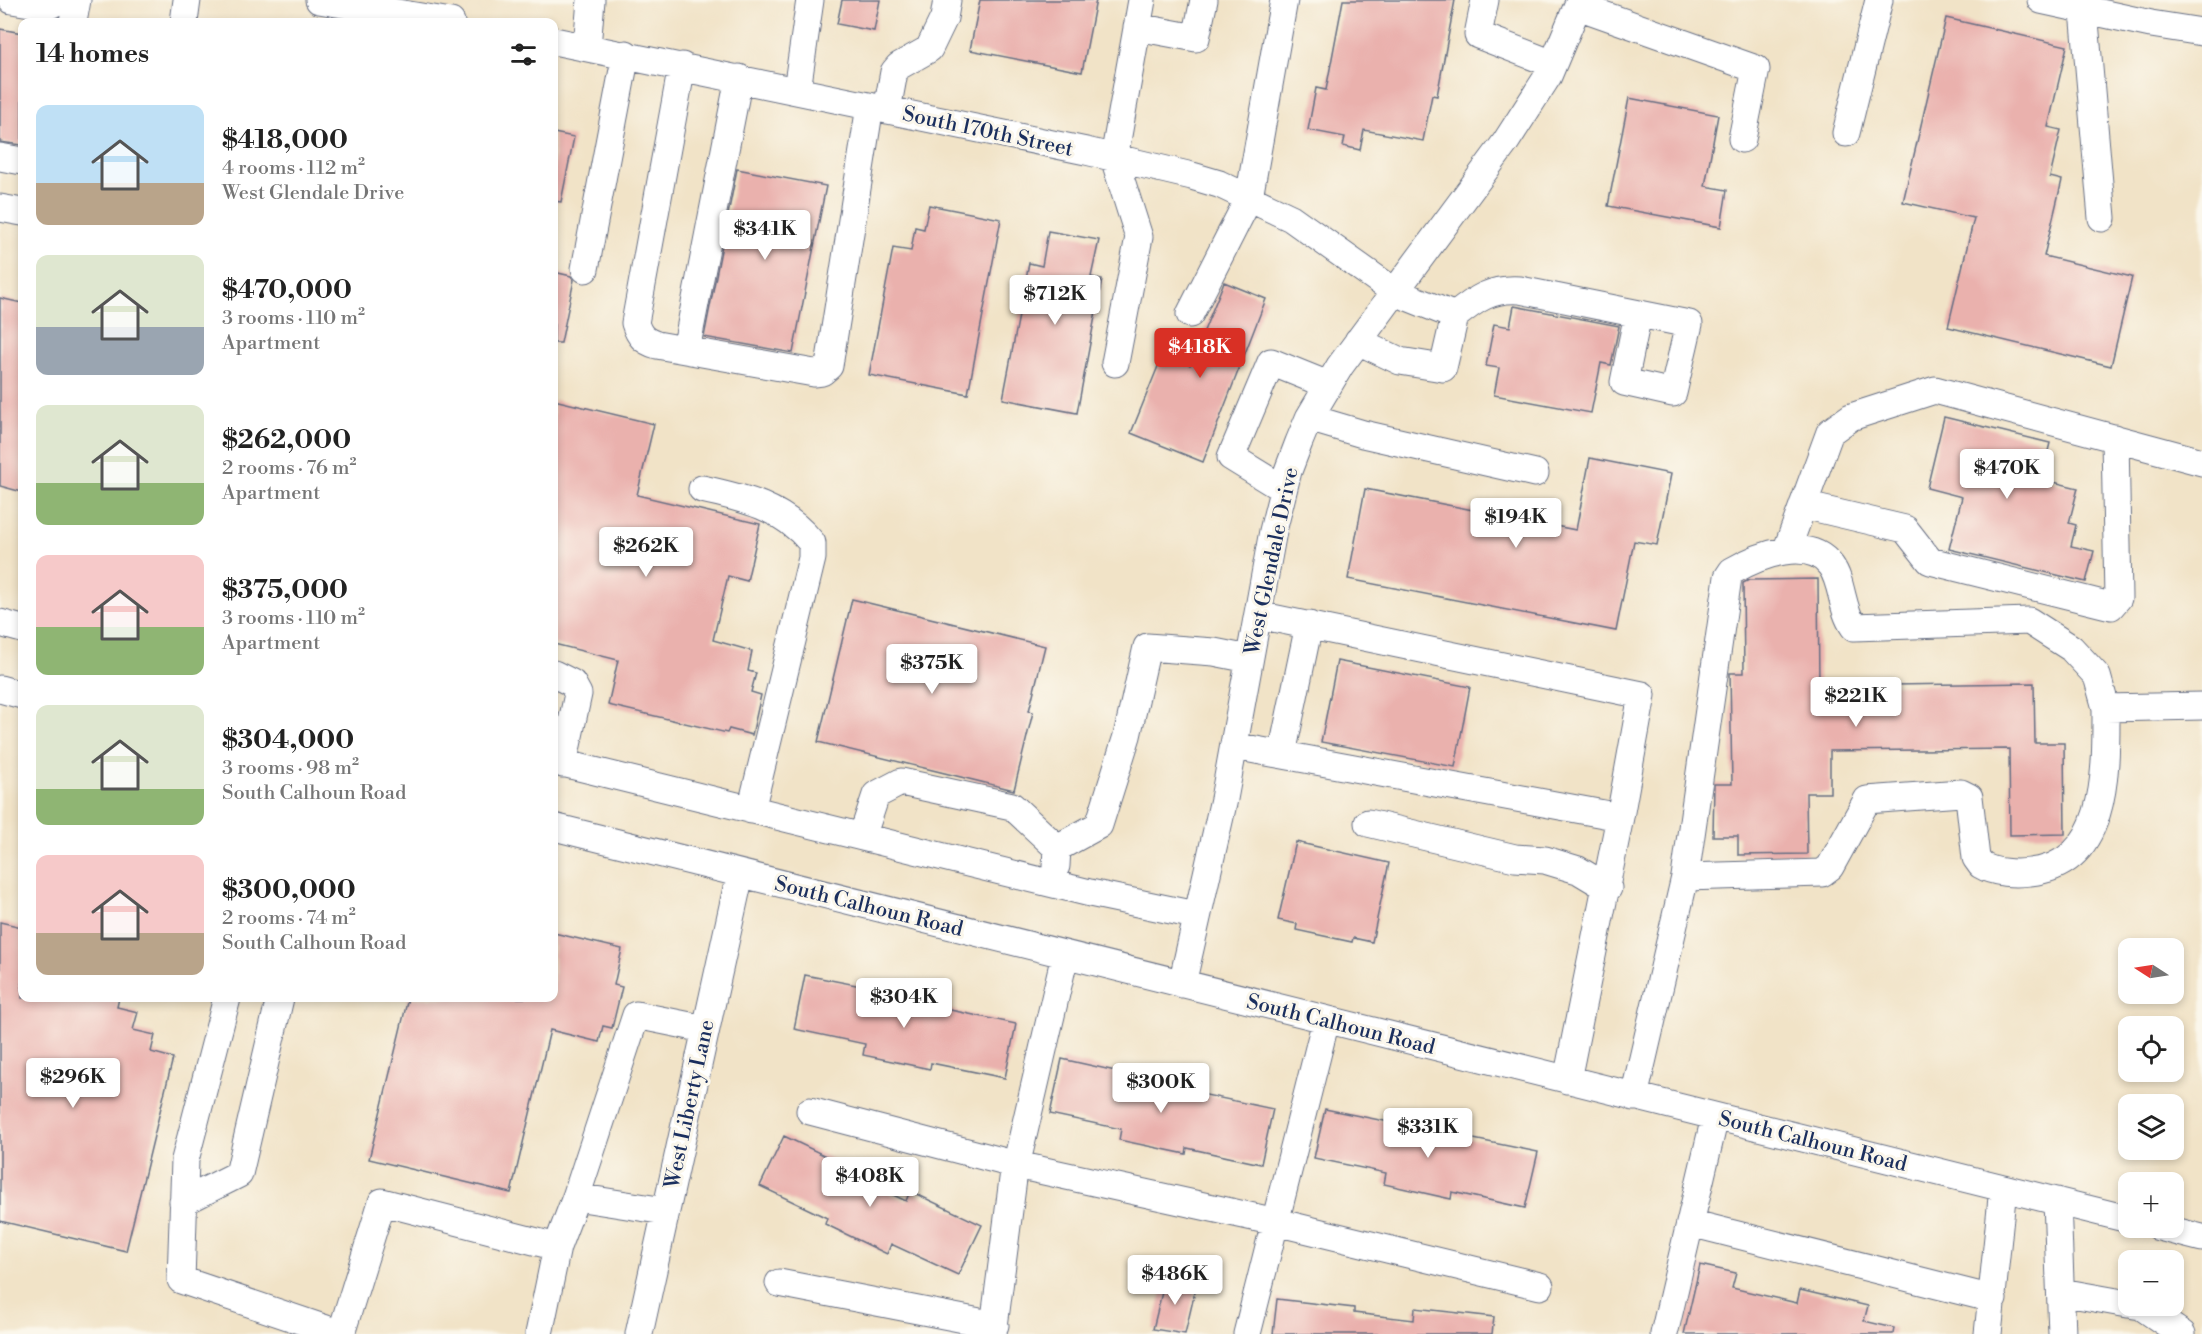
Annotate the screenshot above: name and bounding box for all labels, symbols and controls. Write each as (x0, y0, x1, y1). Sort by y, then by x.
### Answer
text: 14 homes (36, 38, 149, 70)
icon: filters (507, 38, 540, 71)
street label: South 170th Street (900, 101, 1076, 163)
text: $418,000 (222, 124, 348, 156)
icon: home (84, 129, 156, 201)
text: 4 rooms · 112 m² (222, 156, 365, 181)
text: West Glendale Drive (222, 181, 404, 206)
pin: $341K (723, 210, 807, 261)
text: $341K (733, 217, 797, 242)
text: $470,000 (222, 274, 352, 306)
pin: $712K (1013, 275, 1097, 326)
icon: home (84, 279, 156, 351)
text: $712K (1024, 282, 1086, 307)
text: 3 rooms · 110 m² (222, 306, 365, 331)
pin: $418K (1158, 328, 1242, 379)
text: Apartment (222, 331, 320, 356)
text: $418K (1168, 335, 1232, 360)
text: $262,000 (222, 424, 351, 456)
icon: home (84, 429, 156, 501)
pin: $470K (1965, 449, 2049, 500)
text: 2 rooms · 76 m² (222, 456, 356, 481)
text: $470K (1974, 456, 2040, 481)
street label: West Glendale Drive (1239, 465, 1305, 659)
text: Apartment (222, 481, 320, 506)
pin: $194K (1474, 498, 1558, 549)
text: $194K (1484, 505, 1548, 530)
pin: $262K (604, 527, 688, 578)
text: $262K (613, 534, 679, 559)
text: $375,000 (222, 574, 348, 606)
icon: home (84, 579, 156, 651)
text: 3 rooms · 110 m² (222, 606, 365, 631)
text: Apartment (222, 631, 320, 656)
pin: $375K (890, 644, 974, 695)
text: $375K (900, 651, 964, 676)
pin: $221K (1814, 677, 1898, 728)
text: $221K (1825, 684, 1887, 709)
text: $304,000 (222, 724, 354, 756)
icon: home (84, 729, 156, 801)
text: 3 rooms · 98 m² (222, 756, 359, 781)
text: South Calhoun Road (222, 781, 406, 806)
street label: South Calhoun Road (772, 871, 966, 943)
text: $300,000 (222, 874, 356, 906)
icon: home (84, 879, 156, 951)
text: 2 rooms · 74 m² (222, 906, 356, 931)
text: South Calhoun Road (222, 931, 406, 956)
north arrow (2118, 938, 2184, 1004)
map controls (2118, 938, 2184, 1316)
pin: $304K (862, 978, 946, 1029)
text: $304K (870, 985, 938, 1010)
street label: South Calhoun Road (1244, 989, 1438, 1061)
button: locate (2118, 1016, 2184, 1082)
street label: West Liberty Lane (659, 1017, 721, 1192)
pin: $296K (31, 1058, 115, 1109)
pin: $300K (1119, 1063, 1203, 1114)
text: $296K (40, 1065, 106, 1090)
text: $300K (1126, 1070, 1196, 1095)
button: layers (2118, 1094, 2184, 1160)
street label: South Calhoun Road (1716, 1106, 1910, 1178)
pin: $331K (1386, 1108, 1470, 1159)
text: $331K (1397, 1115, 1459, 1140)
pin: $408K (828, 1157, 912, 1208)
text: $408K (836, 1164, 904, 1189)
button: + (2118, 1172, 2184, 1238)
button: − (2118, 1250, 2184, 1316)
pin: $486K (1133, 1255, 1217, 1306)
text: $486K (1142, 1262, 1208, 1287)

